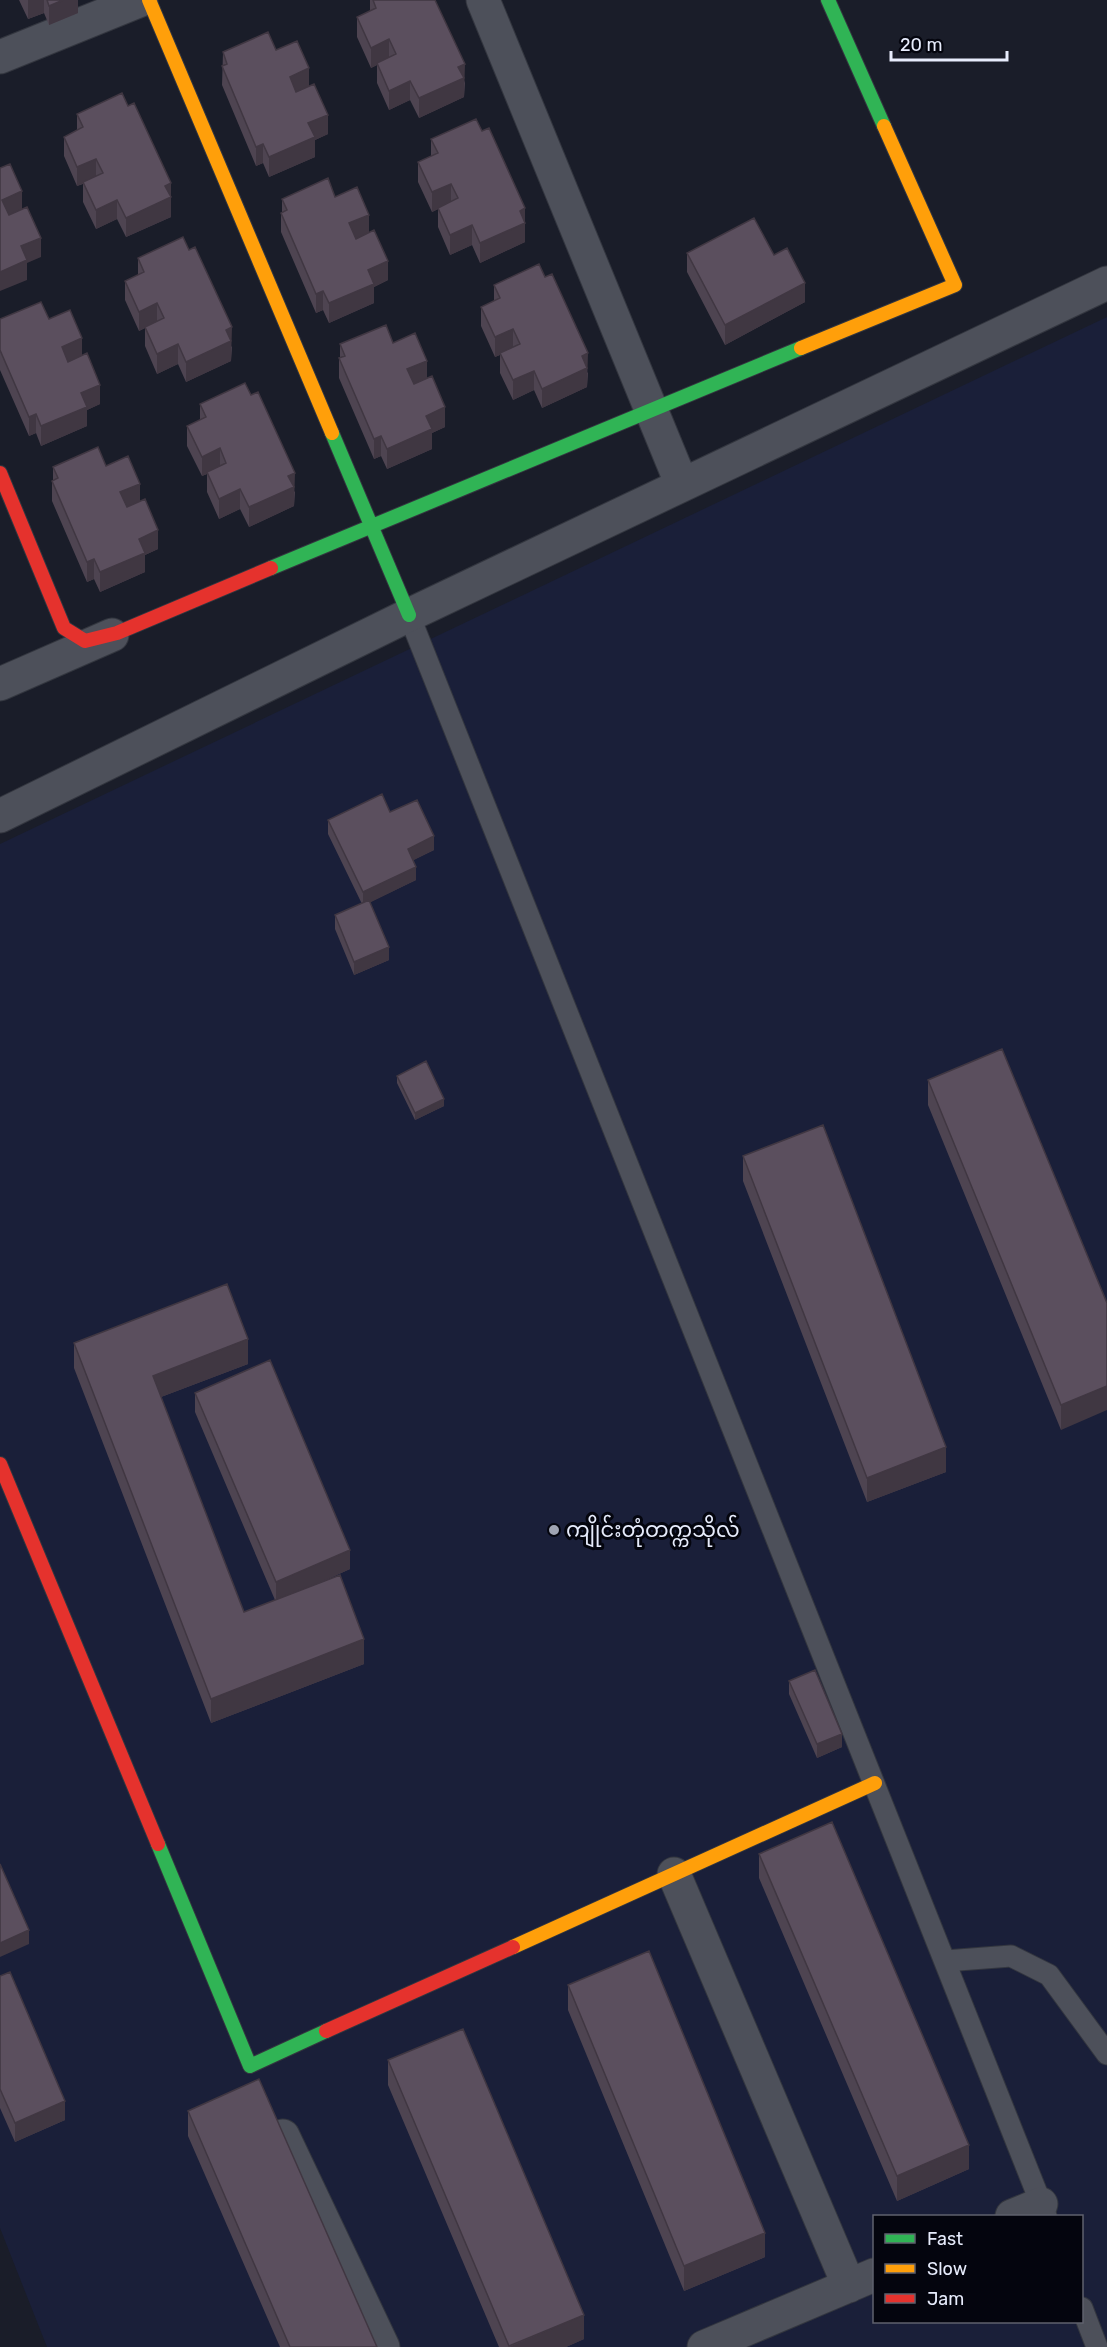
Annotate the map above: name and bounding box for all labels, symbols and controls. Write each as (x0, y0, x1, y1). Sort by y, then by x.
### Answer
scale bar (891, 24, 1006, 62)
text: 20 m (900, 34, 942, 56)
place label: ကျိုင်းတုံတက္ကသိုလ် (566, 1514, 740, 1548)
marker: ကျိုင်းတုံတက္ကသိုလ် (547, 1523, 561, 1537)
legend (873, 2215, 1083, 2323)
text: Fast (927, 2228, 963, 2250)
text: Slow (927, 2258, 967, 2280)
text: Jam (927, 2288, 964, 2310)

